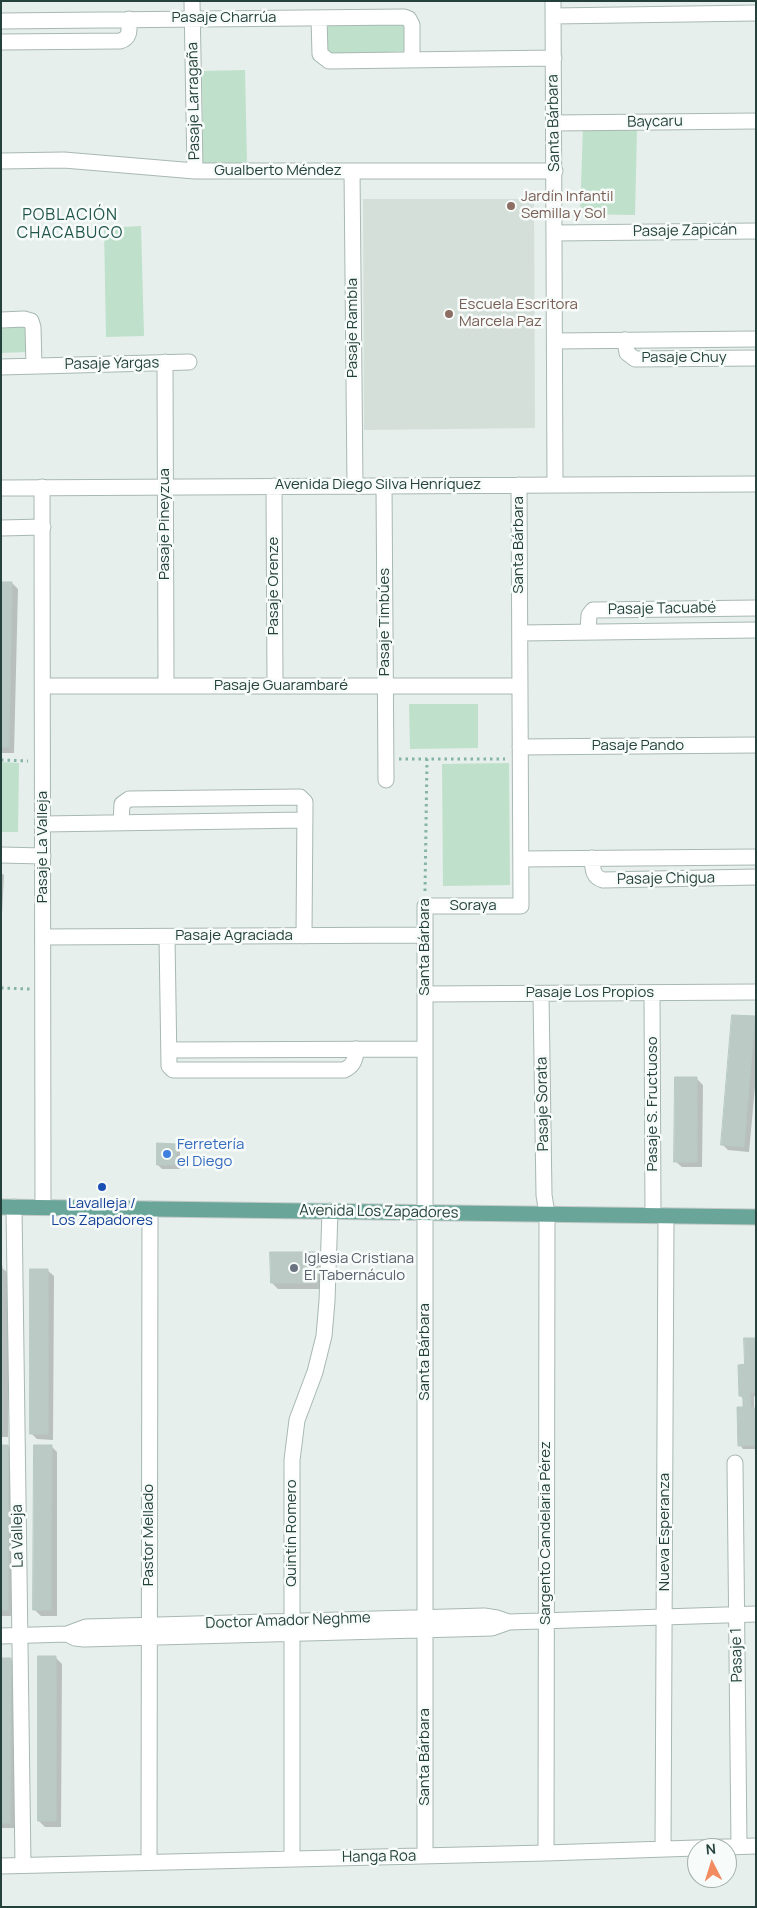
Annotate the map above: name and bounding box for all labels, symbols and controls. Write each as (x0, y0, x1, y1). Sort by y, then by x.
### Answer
street label: Pasaje Charrúa (172, 9, 276, 27)
street label: Pasaje Larragaña (184, 42, 204, 160)
street label: Santa Bárbara (544, 74, 564, 172)
street label: Baycaru (627, 113, 683, 131)
street label: Gualberto Méndez (214, 162, 342, 180)
place label: Jardín Infantil Semilla y Sol (521, 188, 614, 223)
marker: Jardín Infantil Semilla y Sol (505, 200, 517, 212)
district label: POBLACIÓN CHACABUCO (16, 206, 124, 244)
street label: Pasaje Zapicán (633, 221, 737, 241)
street label: Pasaje Rambla (344, 278, 362, 378)
place label: Escuela Escritora Marcela Paz (459, 296, 578, 331)
marker: Escuela Escritora Marcela Paz (443, 308, 455, 320)
street label: Pasaje Chuy (641, 349, 727, 367)
street label: Pasaje Yargas (65, 354, 159, 374)
street label: Pasaje Pineyzua (156, 468, 174, 580)
street label: Avenida Diego Silva Henríquez (275, 476, 481, 494)
street label: Santa Bárbara (510, 496, 528, 594)
street label: Pasaje Orenze (265, 537, 283, 635)
street label: Pasaje Timbúes (376, 568, 394, 676)
street label: Pasaje Tacuabé (608, 599, 716, 619)
street label: Pasaje Guarambaré (214, 677, 348, 695)
street label: Pasaje Pando (592, 737, 684, 755)
street label: Pasaje La Valleja (34, 791, 52, 903)
street label: Pasaje Chigua (617, 869, 715, 889)
street label: Soraya (449, 897, 497, 915)
street label: Santa Bárbara (416, 898, 434, 996)
street label: Pasaje Agraciada (175, 927, 293, 945)
street label: Pasaje Los Propios (526, 984, 654, 1002)
street label: Pasaje S. Fructuoso (644, 1036, 662, 1172)
street label: Pasaje Sorata (533, 1057, 553, 1151)
place label: Ferretería el Diego (177, 1136, 244, 1171)
marker: Ferretería el Diego (161, 1148, 173, 1160)
marker: Lavalleja / Los Zapadores (96, 1181, 108, 1193)
place label: Lavalleja / Los Zapadores (51, 1195, 153, 1230)
street label: Avenida Los Zapadores (299, 1202, 459, 1222)
place label: Iglesia Cristiana El Tabernáculo (304, 1250, 414, 1285)
marker: Iglesia Cristiana El Tabernáculo (288, 1262, 300, 1274)
street label: Santa Bárbara (416, 1303, 434, 1401)
street label: Sargento Candelaria Pérez (537, 1441, 555, 1625)
street label: Nueva Esperanza (656, 1473, 674, 1591)
street label: Quintín Romero (283, 1479, 301, 1587)
street label: Pastor Mellado (140, 1484, 158, 1586)
street label: La Valleja (8, 1504, 28, 1568)
street label: Doctor Amador Neghme (205, 1609, 371, 1633)
street label: Pasaje 1 (728, 1628, 746, 1682)
street label: Santa Bárbara (416, 1708, 434, 1806)
north arrow (687, 1838, 737, 1888)
text: N (705, 1839, 717, 1858)
street label: Hanga Roa (342, 1847, 416, 1867)

